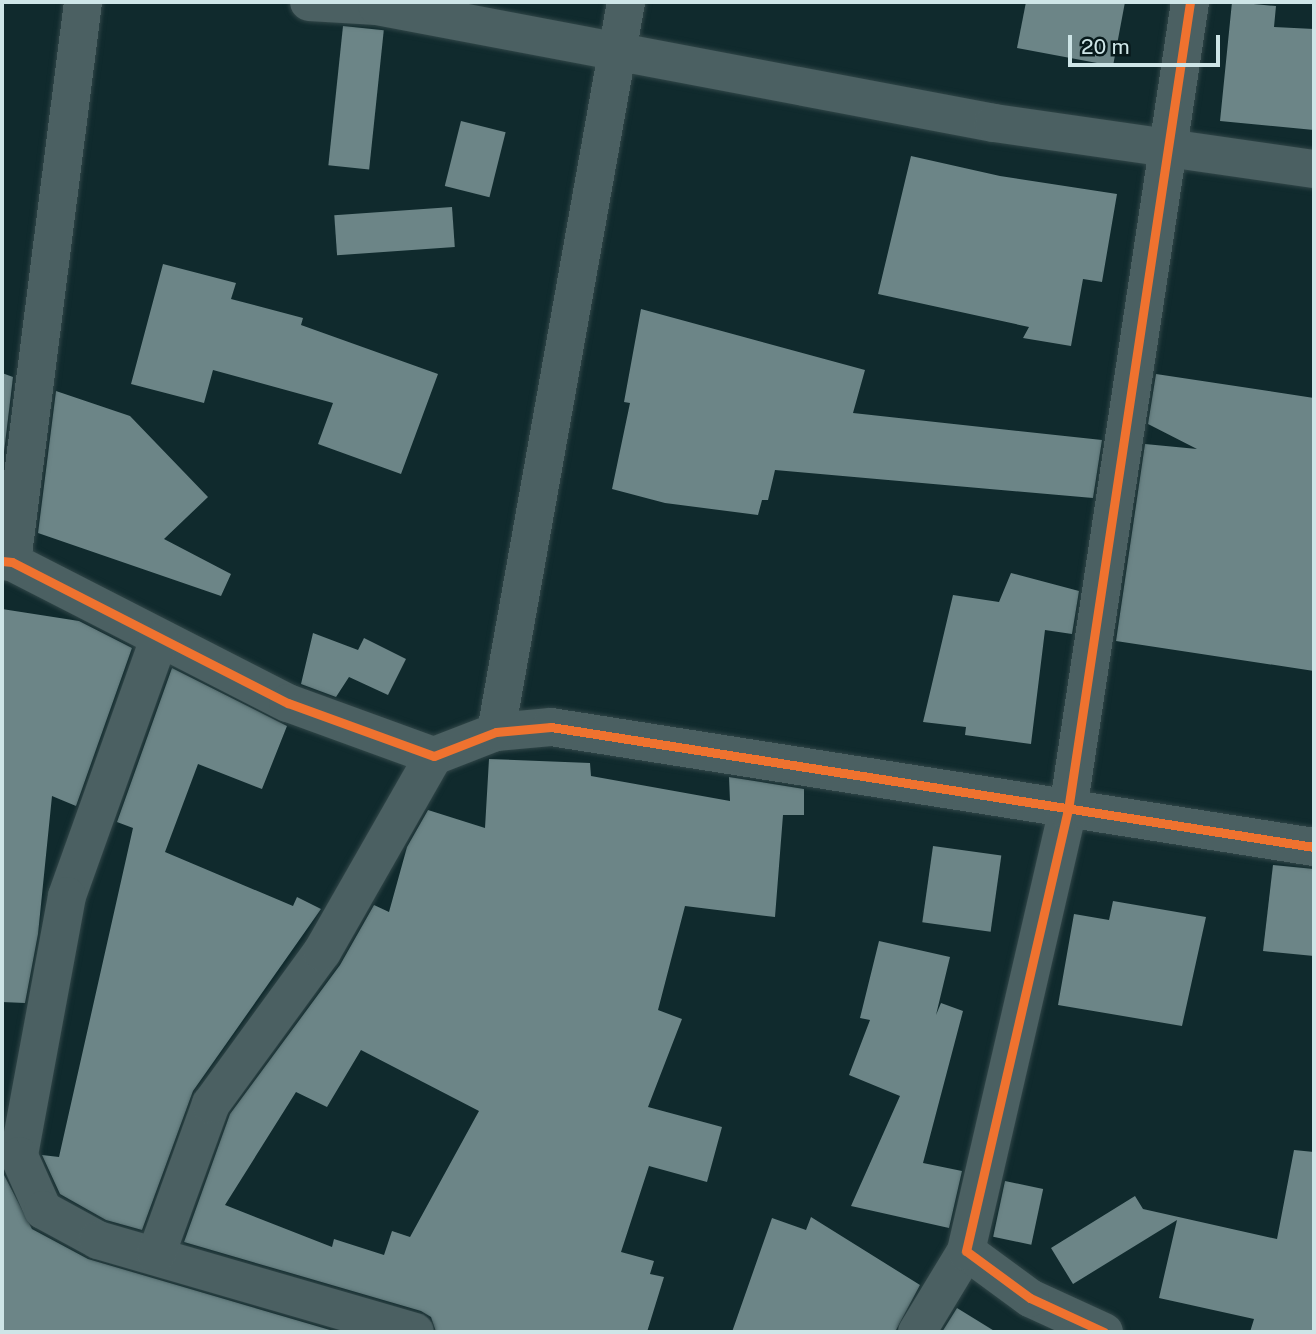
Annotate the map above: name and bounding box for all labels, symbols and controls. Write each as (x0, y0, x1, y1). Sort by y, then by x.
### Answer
scale bar (1071, 21, 1223, 65)
text: 20 m (1081, 34, 1130, 59)

